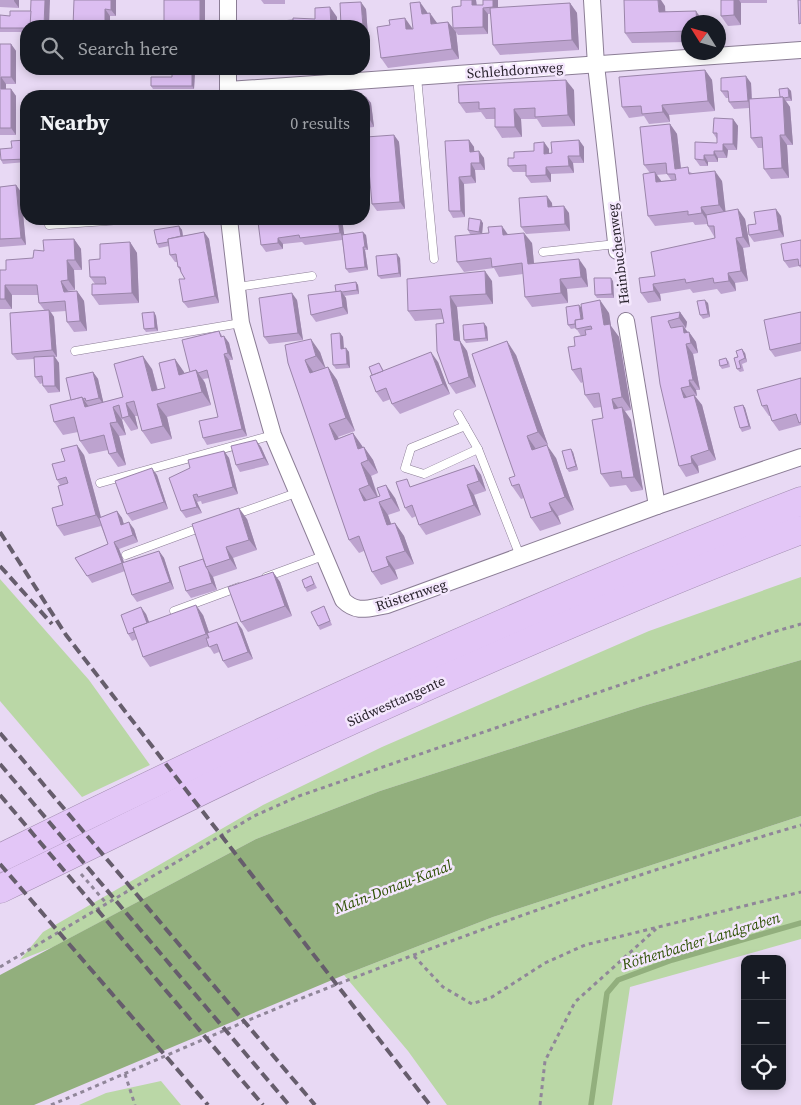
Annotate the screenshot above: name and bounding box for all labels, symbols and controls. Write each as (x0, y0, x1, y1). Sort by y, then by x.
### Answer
north arrow (681, 15, 726, 60)
search box (20, 20, 370, 75)
icon: search (38, 34, 66, 62)
text: Search here (78, 35, 178, 61)
street label: Schlehdornweg (466, 57, 564, 83)
text: Nearby (40, 108, 110, 137)
text: 0 results (290, 112, 350, 134)
street label: Hainbuchenweg (602, 202, 634, 306)
street label: Rüsternweg (373, 574, 449, 616)
street label: Südwesttangente (344, 670, 448, 732)
water label: Main-Donau-Kanal (330, 854, 455, 919)
water label: Röthenbacher Landgraben (618, 906, 783, 975)
map controls (741, 955, 786, 1090)
button: + (741, 955, 786, 1000)
button: − (741, 1000, 786, 1045)
button: locate (741, 1045, 786, 1090)

